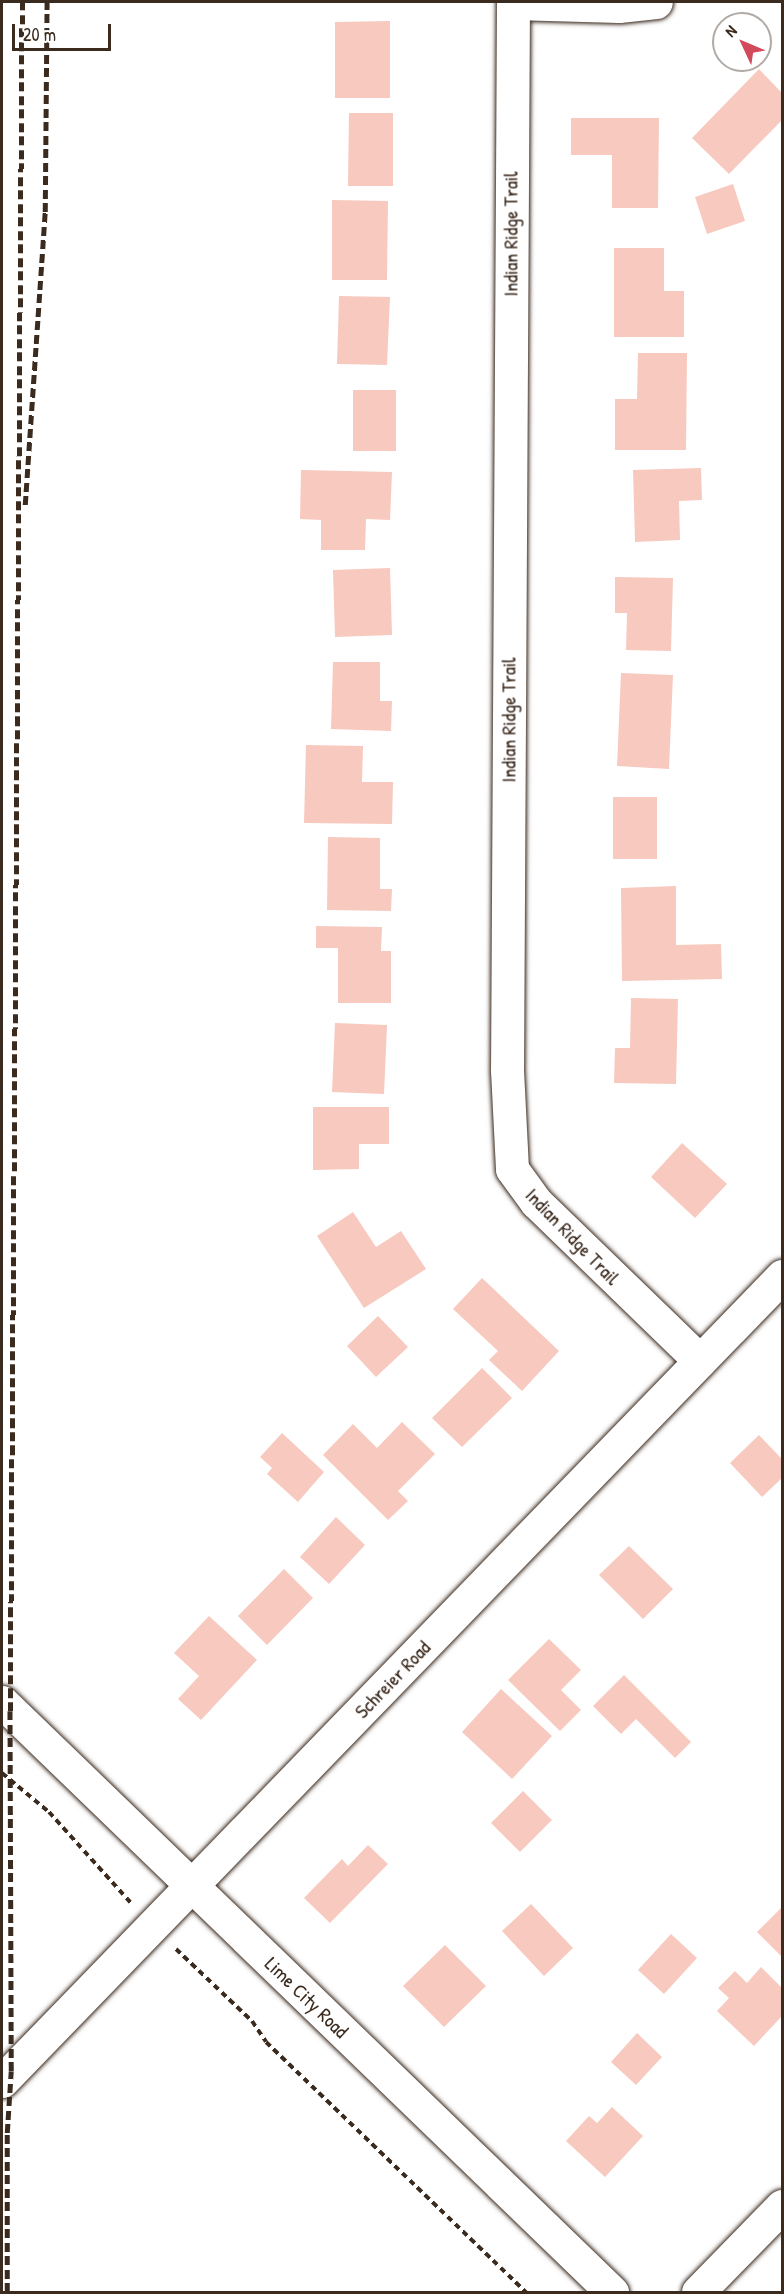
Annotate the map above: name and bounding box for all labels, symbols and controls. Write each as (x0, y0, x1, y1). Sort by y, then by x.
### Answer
scale bar (15, 12, 114, 50)
north arrow (712, 12, 772, 72)
text: N (720, 20, 741, 42)
text: 20 m (23, 22, 56, 47)
street label: Indian Ridge Trail (498, 171, 522, 297)
street label: Indian Ridge Trail (496, 657, 520, 783)
street label: Indian Ridge Trail (521, 1183, 625, 1289)
street label: Schreier Road (349, 1635, 435, 1723)
street label: Lime City Road (260, 1951, 354, 2043)

